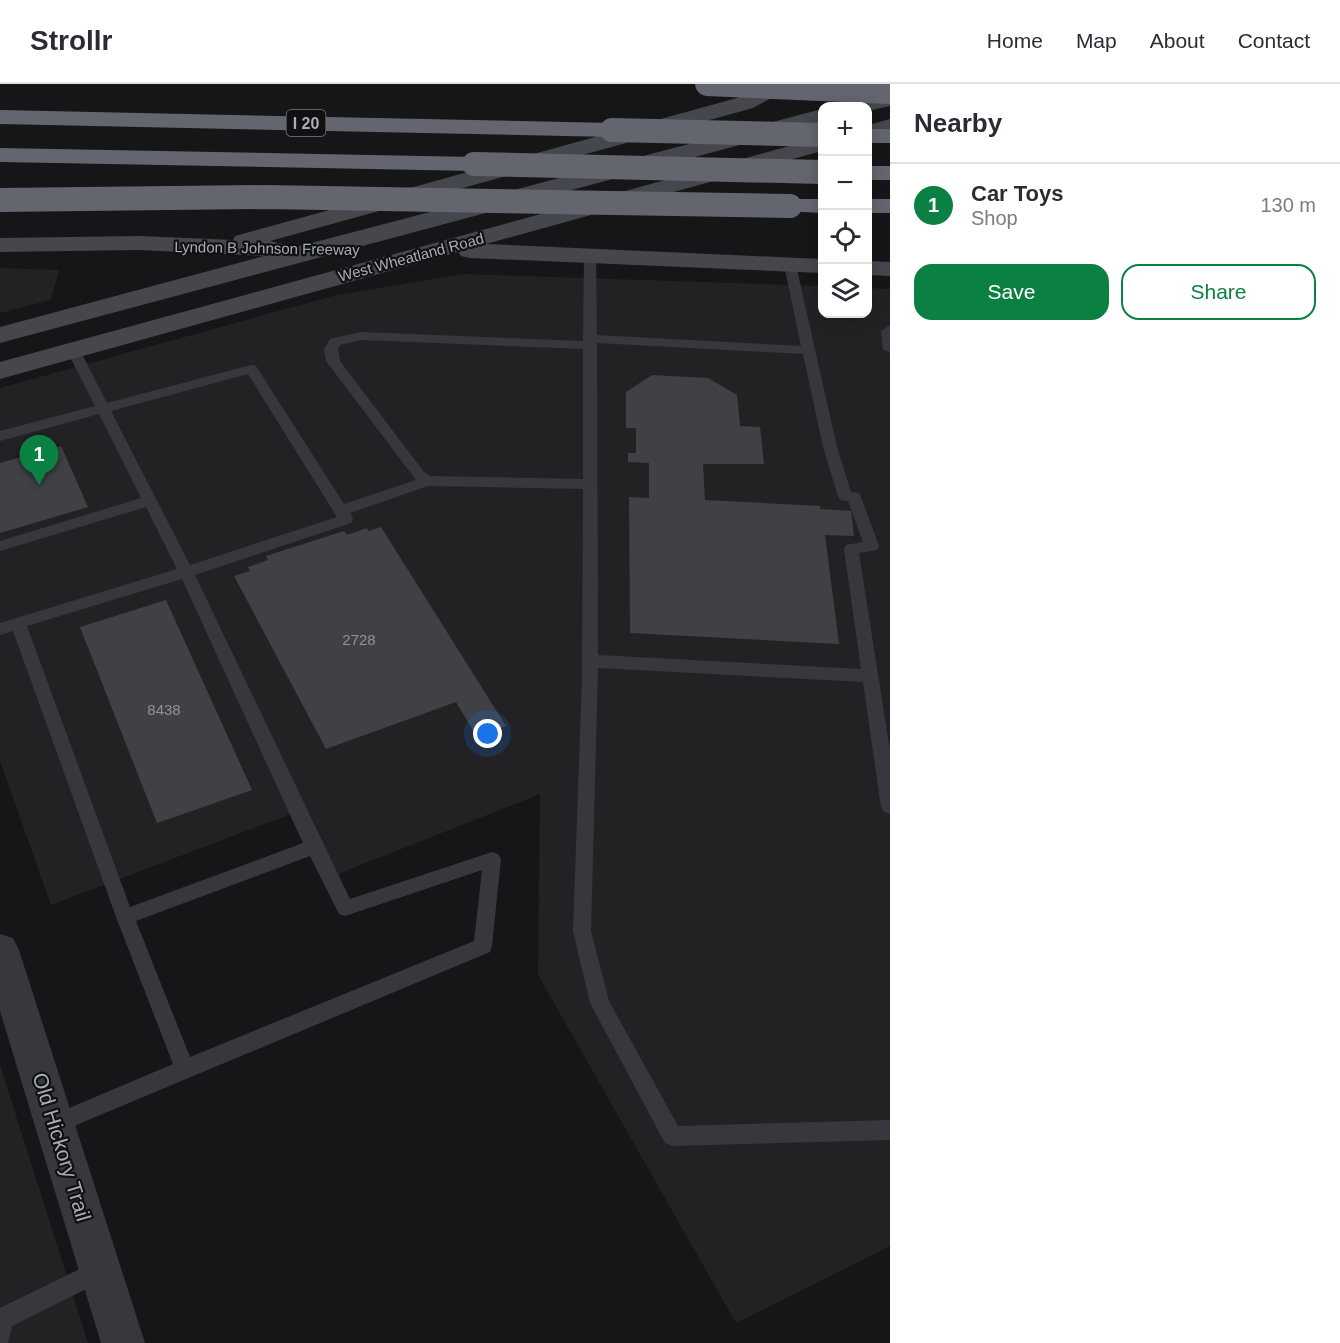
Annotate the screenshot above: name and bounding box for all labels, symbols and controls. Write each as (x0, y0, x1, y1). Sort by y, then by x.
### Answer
text: Strollr (30, 25, 112, 56)
text: Home (987, 29, 1043, 52)
text: Map (1076, 29, 1117, 52)
text: About (1150, 29, 1205, 52)
text: Contact (1238, 29, 1310, 52)
map controls (818, 102, 872, 318)
button: + (818, 102, 872, 156)
text: Nearby (914, 108, 1002, 138)
road number: I 20 (286, 110, 326, 136)
button: − (818, 156, 872, 210)
text: Car Toys (971, 181, 1064, 206)
text: 1 (928, 194, 939, 216)
text: 130 m (1260, 194, 1316, 216)
text: Shop (971, 207, 1018, 229)
button: locate (818, 210, 872, 264)
street label: West Wheatland Road (336, 229, 486, 285)
street label: Lyndon B Johnson Freeway (174, 238, 360, 258)
button: layers (818, 264, 872, 318)
button: Save (914, 264, 1109, 320)
button: Share (1121, 264, 1316, 320)
pin: 1 (20, 436, 58, 485)
house number: 2728 (342, 631, 376, 648)
house number: 8438 (147, 701, 181, 718)
your location (473, 719, 502, 748)
street label: Old Hickory Trail (28, 1070, 96, 1224)

